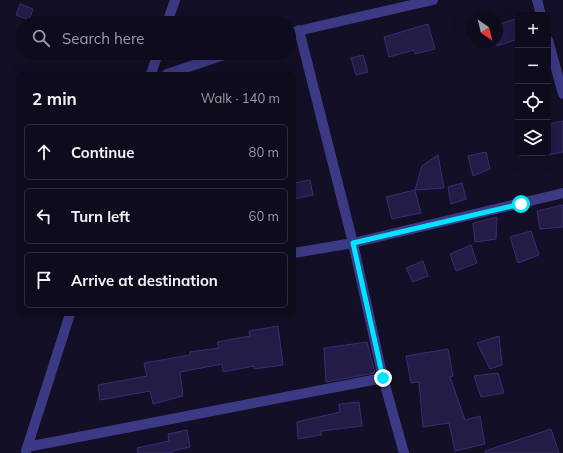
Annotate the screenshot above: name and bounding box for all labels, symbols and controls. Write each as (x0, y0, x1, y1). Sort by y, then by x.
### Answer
north arrow (467, 12, 503, 48)
map controls (515, 12, 551, 156)
button: + (515, 12, 551, 48)
search box (16, 16, 296, 60)
icon: search (30, 27, 52, 49)
text: Search here (62, 29, 144, 48)
button: − (515, 48, 551, 84)
button: locate (515, 84, 551, 120)
text: 2 min (32, 88, 77, 109)
text: Walk · 140 m (201, 90, 280, 106)
button: layers (515, 120, 551, 156)
icon: ahead (33, 141, 55, 163)
text: Continue (71, 143, 134, 162)
text: 80 m (249, 144, 279, 160)
route start (512, 195, 530, 213)
icon: left (33, 205, 55, 227)
text: Turn left (71, 207, 130, 226)
text: 60 m (249, 208, 279, 224)
icon: arrive (33, 269, 55, 291)
text: Arrive at destination (71, 271, 218, 290)
route end (374, 369, 392, 387)

